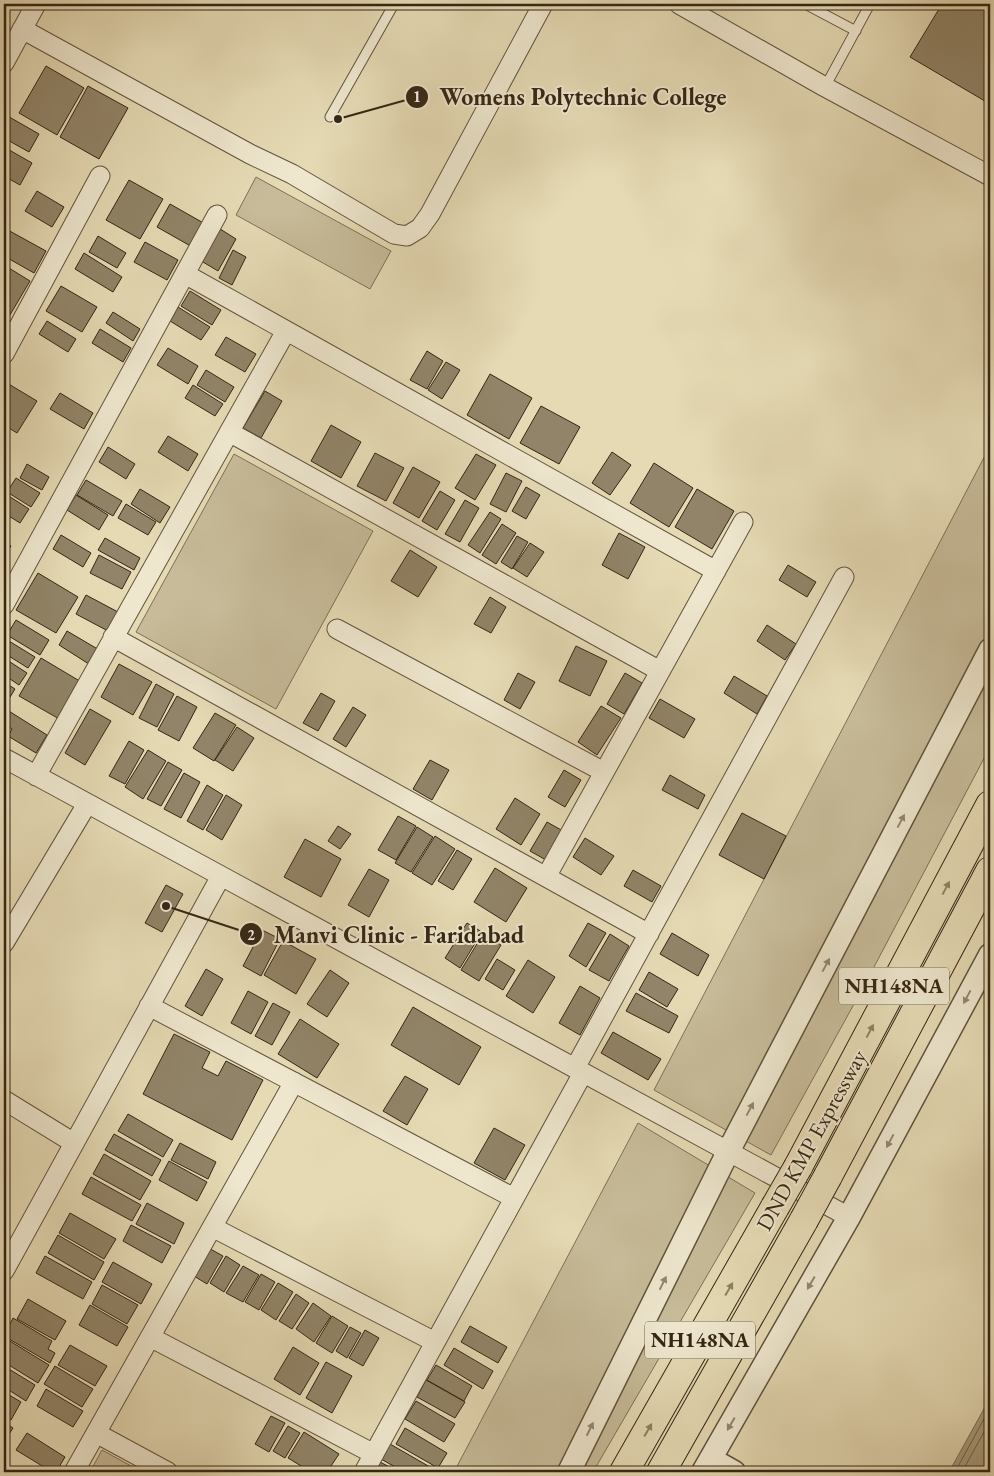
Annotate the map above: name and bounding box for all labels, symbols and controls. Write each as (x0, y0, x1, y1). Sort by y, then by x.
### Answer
callout: Womens Polytechnic College (405, 77, 737, 116)
text: Womens Polytechnic College (440, 81, 726, 113)
text: 1 (413, 87, 421, 106)
one-way arrow (897, 814, 905, 828)
one-way arrow (942, 880, 950, 895)
callout: Manvi Clinic - Faridabad (239, 915, 534, 954)
text: Manvi Clinic - Faridabad (274, 919, 525, 950)
text: 2 (247, 925, 255, 944)
one-way arrow (821, 958, 830, 972)
road number: NH148NA (839, 968, 949, 1004)
one-way arrow (963, 990, 971, 1005)
one-way arrow (866, 1024, 874, 1038)
street label: DND KMP Expressway (750, 1044, 873, 1236)
one-way arrow (746, 1102, 754, 1116)
one-way arrow (886, 1133, 894, 1148)
one-way arrow (659, 1276, 667, 1290)
one-way arrow (807, 1276, 816, 1289)
one-way arrow (724, 1282, 733, 1295)
road number: NH148NA (645, 1322, 755, 1358)
one-way arrow (726, 1417, 735, 1430)
one-way arrow (586, 1421, 594, 1436)
one-way arrow (644, 1423, 652, 1437)

